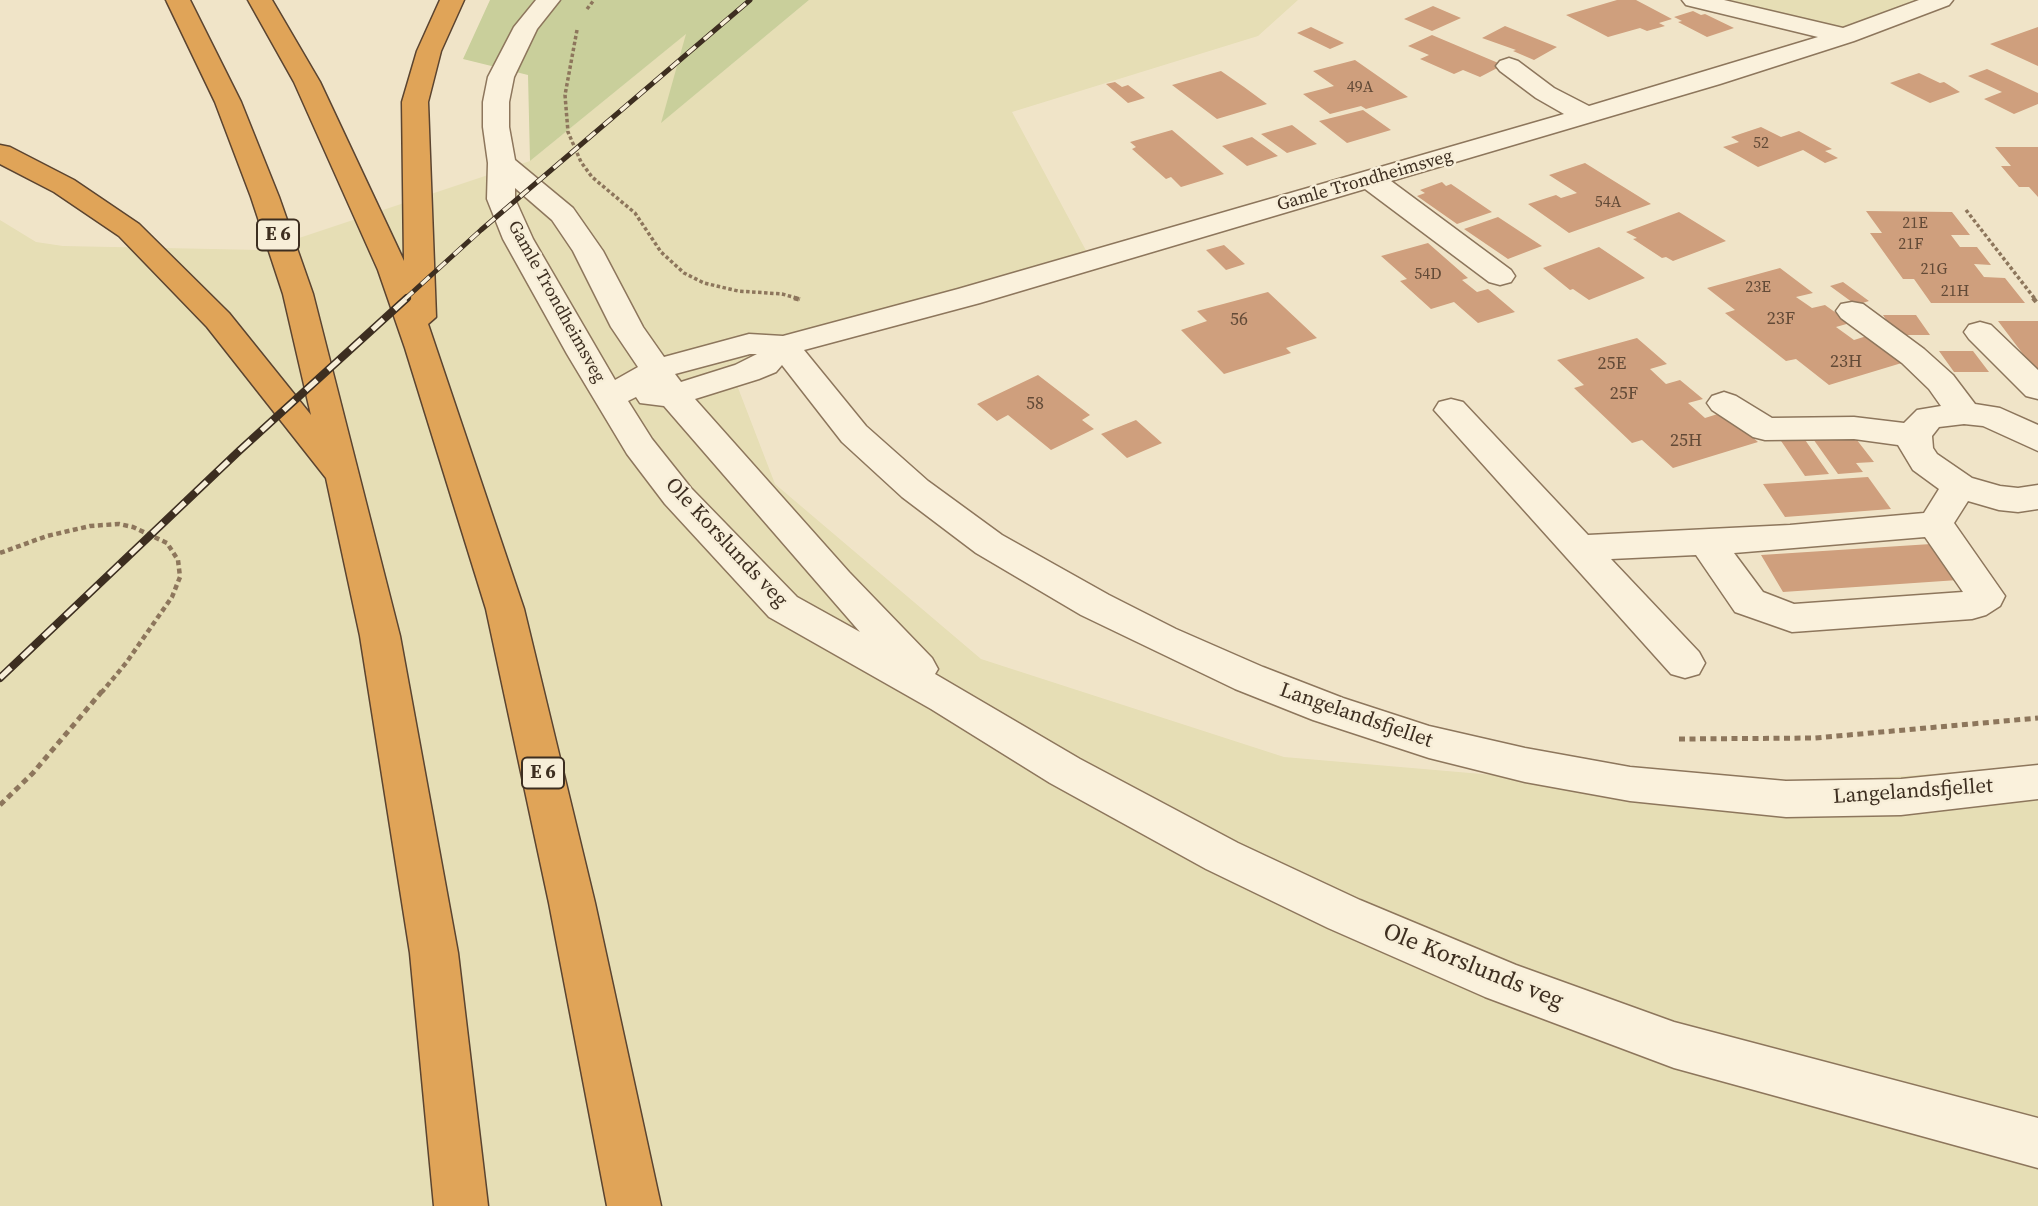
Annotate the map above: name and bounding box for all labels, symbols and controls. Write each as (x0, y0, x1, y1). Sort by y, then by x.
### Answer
house number: 49A (1347, 78, 1373, 98)
house number: 52 (1753, 134, 1769, 154)
street label: Gamle Trondheimsveg (1275, 146, 1455, 216)
house number: 54A (1595, 193, 1621, 213)
house number: 21E (1902, 214, 1928, 234)
street label: Gamle Trondheimsveg (503, 217, 609, 387)
road number: E 6 (257, 219, 299, 250)
house number: 21F (1898, 235, 1924, 255)
house number: 21G (1921, 260, 1947, 280)
house number: 54D (1414, 265, 1442, 285)
house number: 23E (1745, 278, 1771, 298)
house number: 21H (1941, 282, 1969, 302)
house number: 23F (1767, 308, 1795, 330)
house number: 56 (1230, 309, 1248, 331)
house number: 23H (1830, 351, 1862, 373)
house number: 25E (1598, 353, 1626, 375)
house number: 25F (1610, 383, 1638, 405)
house number: 58 (1026, 393, 1044, 415)
house number: 25H (1670, 430, 1702, 452)
street label: Ole Korslunds veg (659, 473, 793, 613)
street label: Langelandsfjellet (1276, 678, 1436, 754)
road number: E 6 (522, 758, 564, 788)
street label: Langelandsfjellet (1832, 774, 1994, 810)
street label: Ole Korslunds veg (1379, 918, 1567, 1016)

